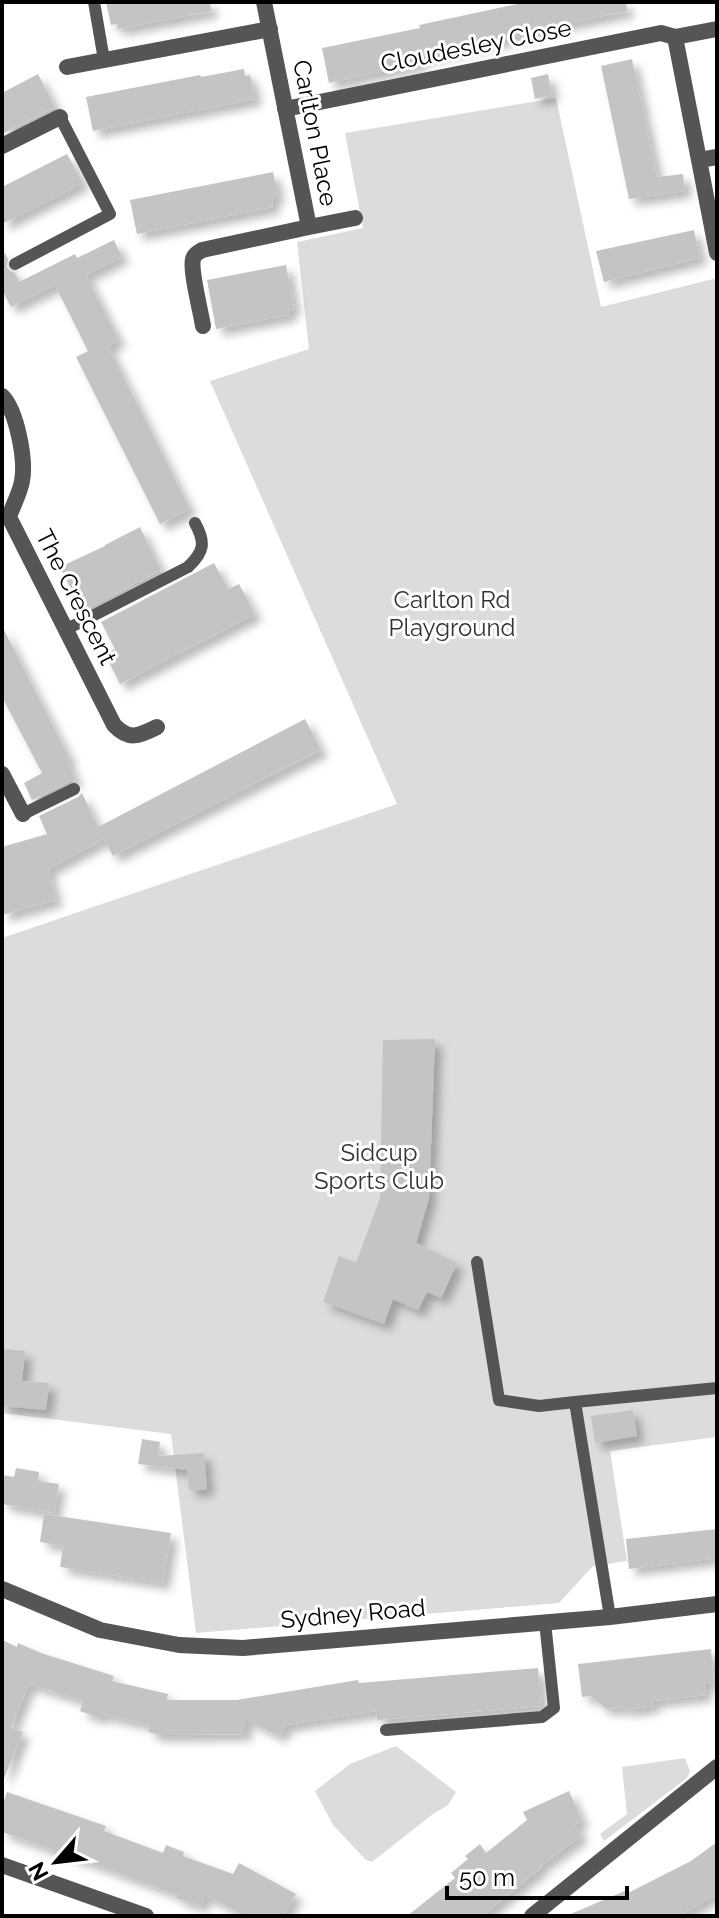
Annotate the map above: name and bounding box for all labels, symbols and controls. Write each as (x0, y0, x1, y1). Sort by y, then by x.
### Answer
street label: Cloudesley Close (378, 13, 574, 78)
street label: Carlton Place (287, 57, 344, 209)
street label: The Crescent (30, 524, 123, 669)
park label: Carlton Rd Playground (388, 585, 516, 642)
park label: Sidcup Sports Club (314, 1138, 444, 1195)
street label: Sydney Road (279, 1593, 427, 1634)
north arrow (16, 1822, 96, 1902)
scale bar (447, 1850, 627, 1900)
text: N (23, 1858, 54, 1885)
text: 50 m (459, 1863, 515, 1892)

